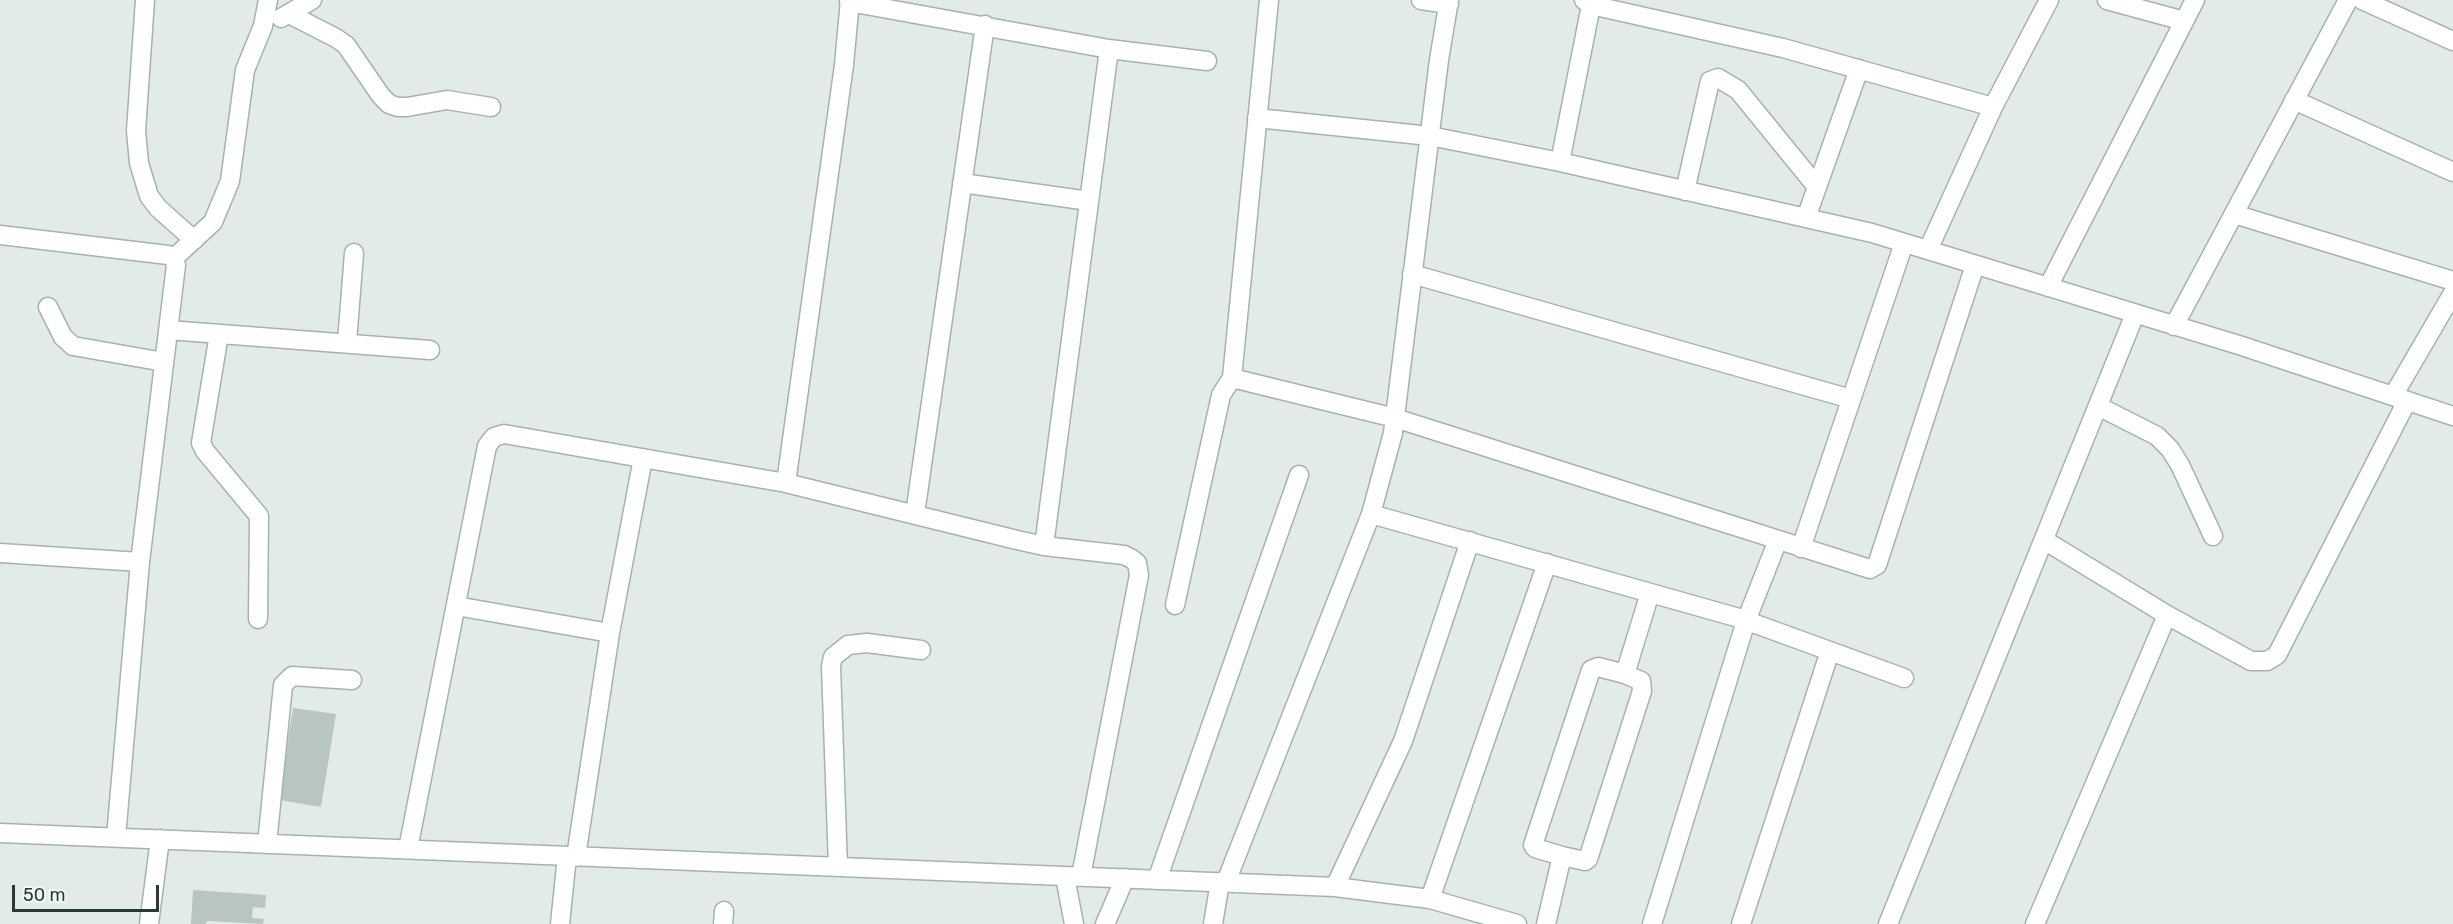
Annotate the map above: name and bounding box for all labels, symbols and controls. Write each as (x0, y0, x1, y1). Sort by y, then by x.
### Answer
scale bar (15, 873, 162, 911)
text: 50 m (23, 884, 66, 906)

